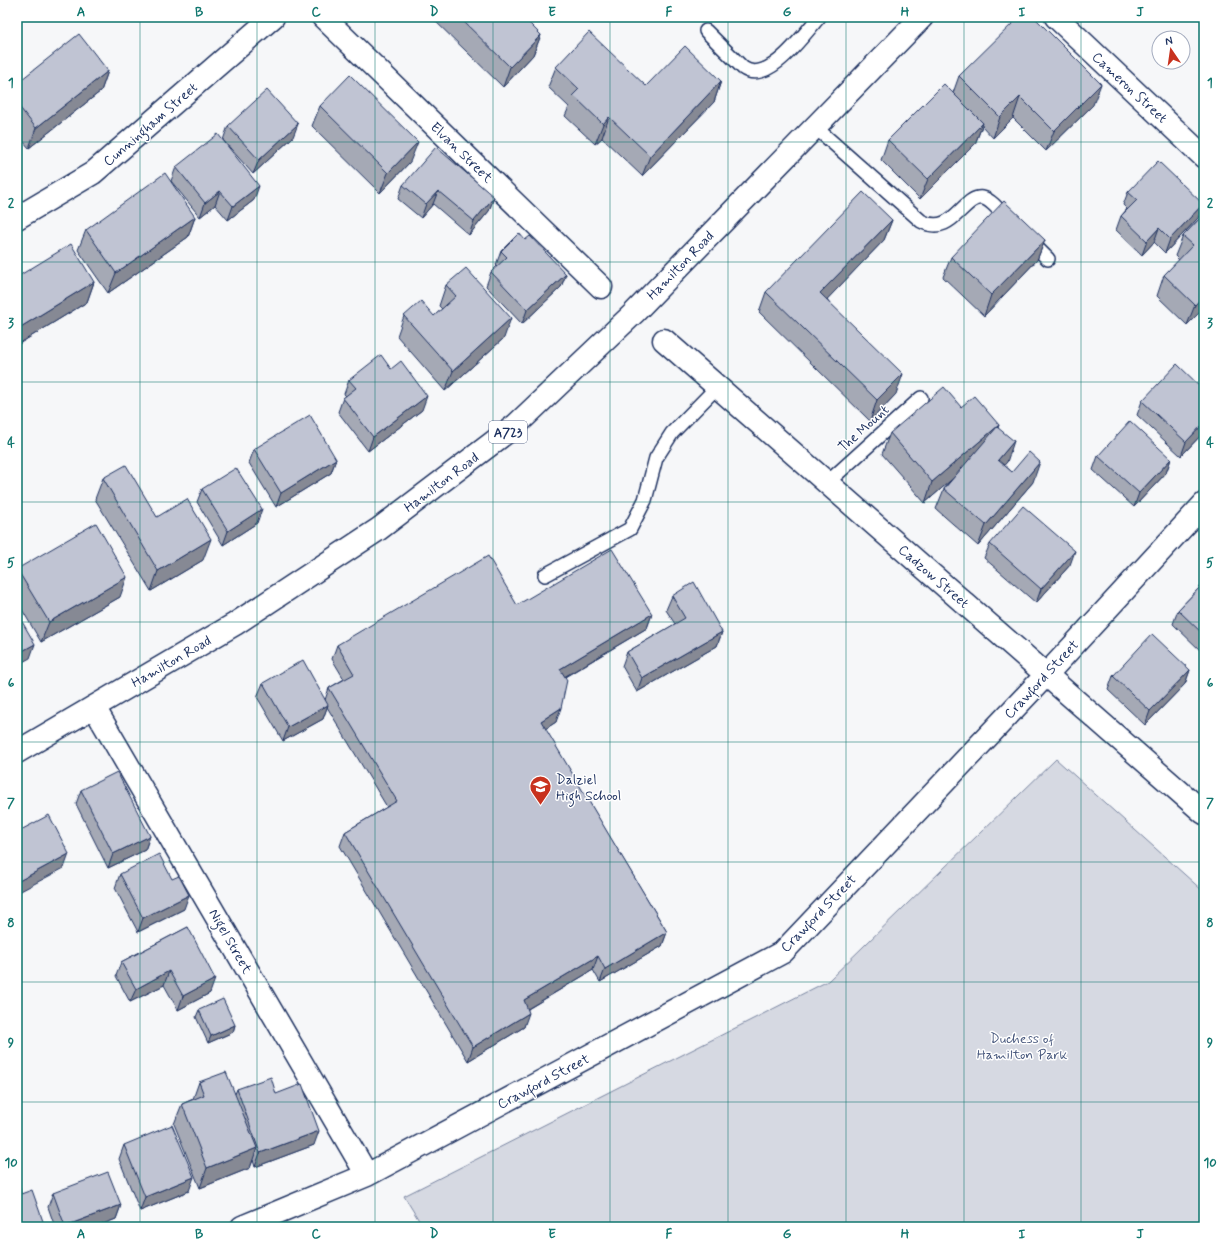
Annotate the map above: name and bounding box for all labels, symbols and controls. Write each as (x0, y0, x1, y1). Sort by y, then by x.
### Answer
text: A (77, 4, 85, 21)
text: B (195, 4, 204, 21)
text: C (311, 4, 321, 21)
text: D (430, 4, 439, 21)
text: E (548, 4, 556, 21)
text: F (666, 4, 673, 21)
text: G (783, 4, 792, 21)
text: H (901, 4, 910, 21)
text: I (1019, 4, 1026, 21)
text: J (1136, 4, 1144, 21)
north arrow (1151, 30, 1191, 70)
text: N (1164, 34, 1174, 49)
street label: Cameron Street (1088, 48, 1171, 127)
text: 1 (8, 75, 14, 92)
text: 1 (1207, 75, 1213, 92)
street label: Cunningham Street (100, 79, 203, 172)
street label: Elvan Street (426, 118, 497, 188)
text: 2 (8, 195, 15, 212)
text: 2 (1207, 195, 1214, 212)
street label: Hamilton Road (643, 227, 718, 304)
text: 3 (8, 315, 14, 332)
text: 3 (1207, 315, 1213, 332)
street label: The Mount (834, 401, 893, 456)
road number: A723 (489, 421, 527, 443)
text: 4 (7, 435, 15, 452)
text: 4 (1206, 435, 1214, 452)
street label: Hamilton Road (401, 449, 483, 517)
street label: Cadzow Street (894, 541, 973, 612)
text: 5 (7, 555, 15, 572)
text: 5 (1206, 555, 1214, 572)
street label: Hamilton Road (128, 632, 215, 692)
street label: Crawford Street (1000, 636, 1085, 724)
text: 6 (8, 675, 15, 692)
text: 6 (1207, 675, 1214, 692)
place label: Dalziel High School (556, 771, 621, 807)
school or university icon: Dalziel High School (527, 774, 553, 807)
text: 7 (7, 795, 15, 812)
text: 7 (1206, 795, 1214, 812)
street label: Crawford Street (777, 871, 862, 958)
street label: Nigel Street (203, 906, 256, 979)
text: 8 (7, 915, 15, 932)
text: 8 (1206, 915, 1214, 932)
park label: Duchess of Hamilton Park (977, 1030, 1067, 1064)
text: 9 (8, 1035, 15, 1052)
text: 9 (1207, 1035, 1214, 1052)
street label: Crawford Street (494, 1050, 594, 1115)
text: 10 (4, 1155, 18, 1172)
text: 10 (1203, 1155, 1217, 1172)
text: A (77, 1226, 85, 1243)
text: B (195, 1226, 204, 1243)
text: C (311, 1226, 321, 1243)
text: D (430, 1226, 439, 1243)
text: E (548, 1226, 556, 1243)
text: F (666, 1226, 673, 1243)
text: G (783, 1226, 792, 1243)
text: H (901, 1226, 910, 1243)
text: I (1019, 1226, 1026, 1243)
text: J (1136, 1226, 1144, 1243)

